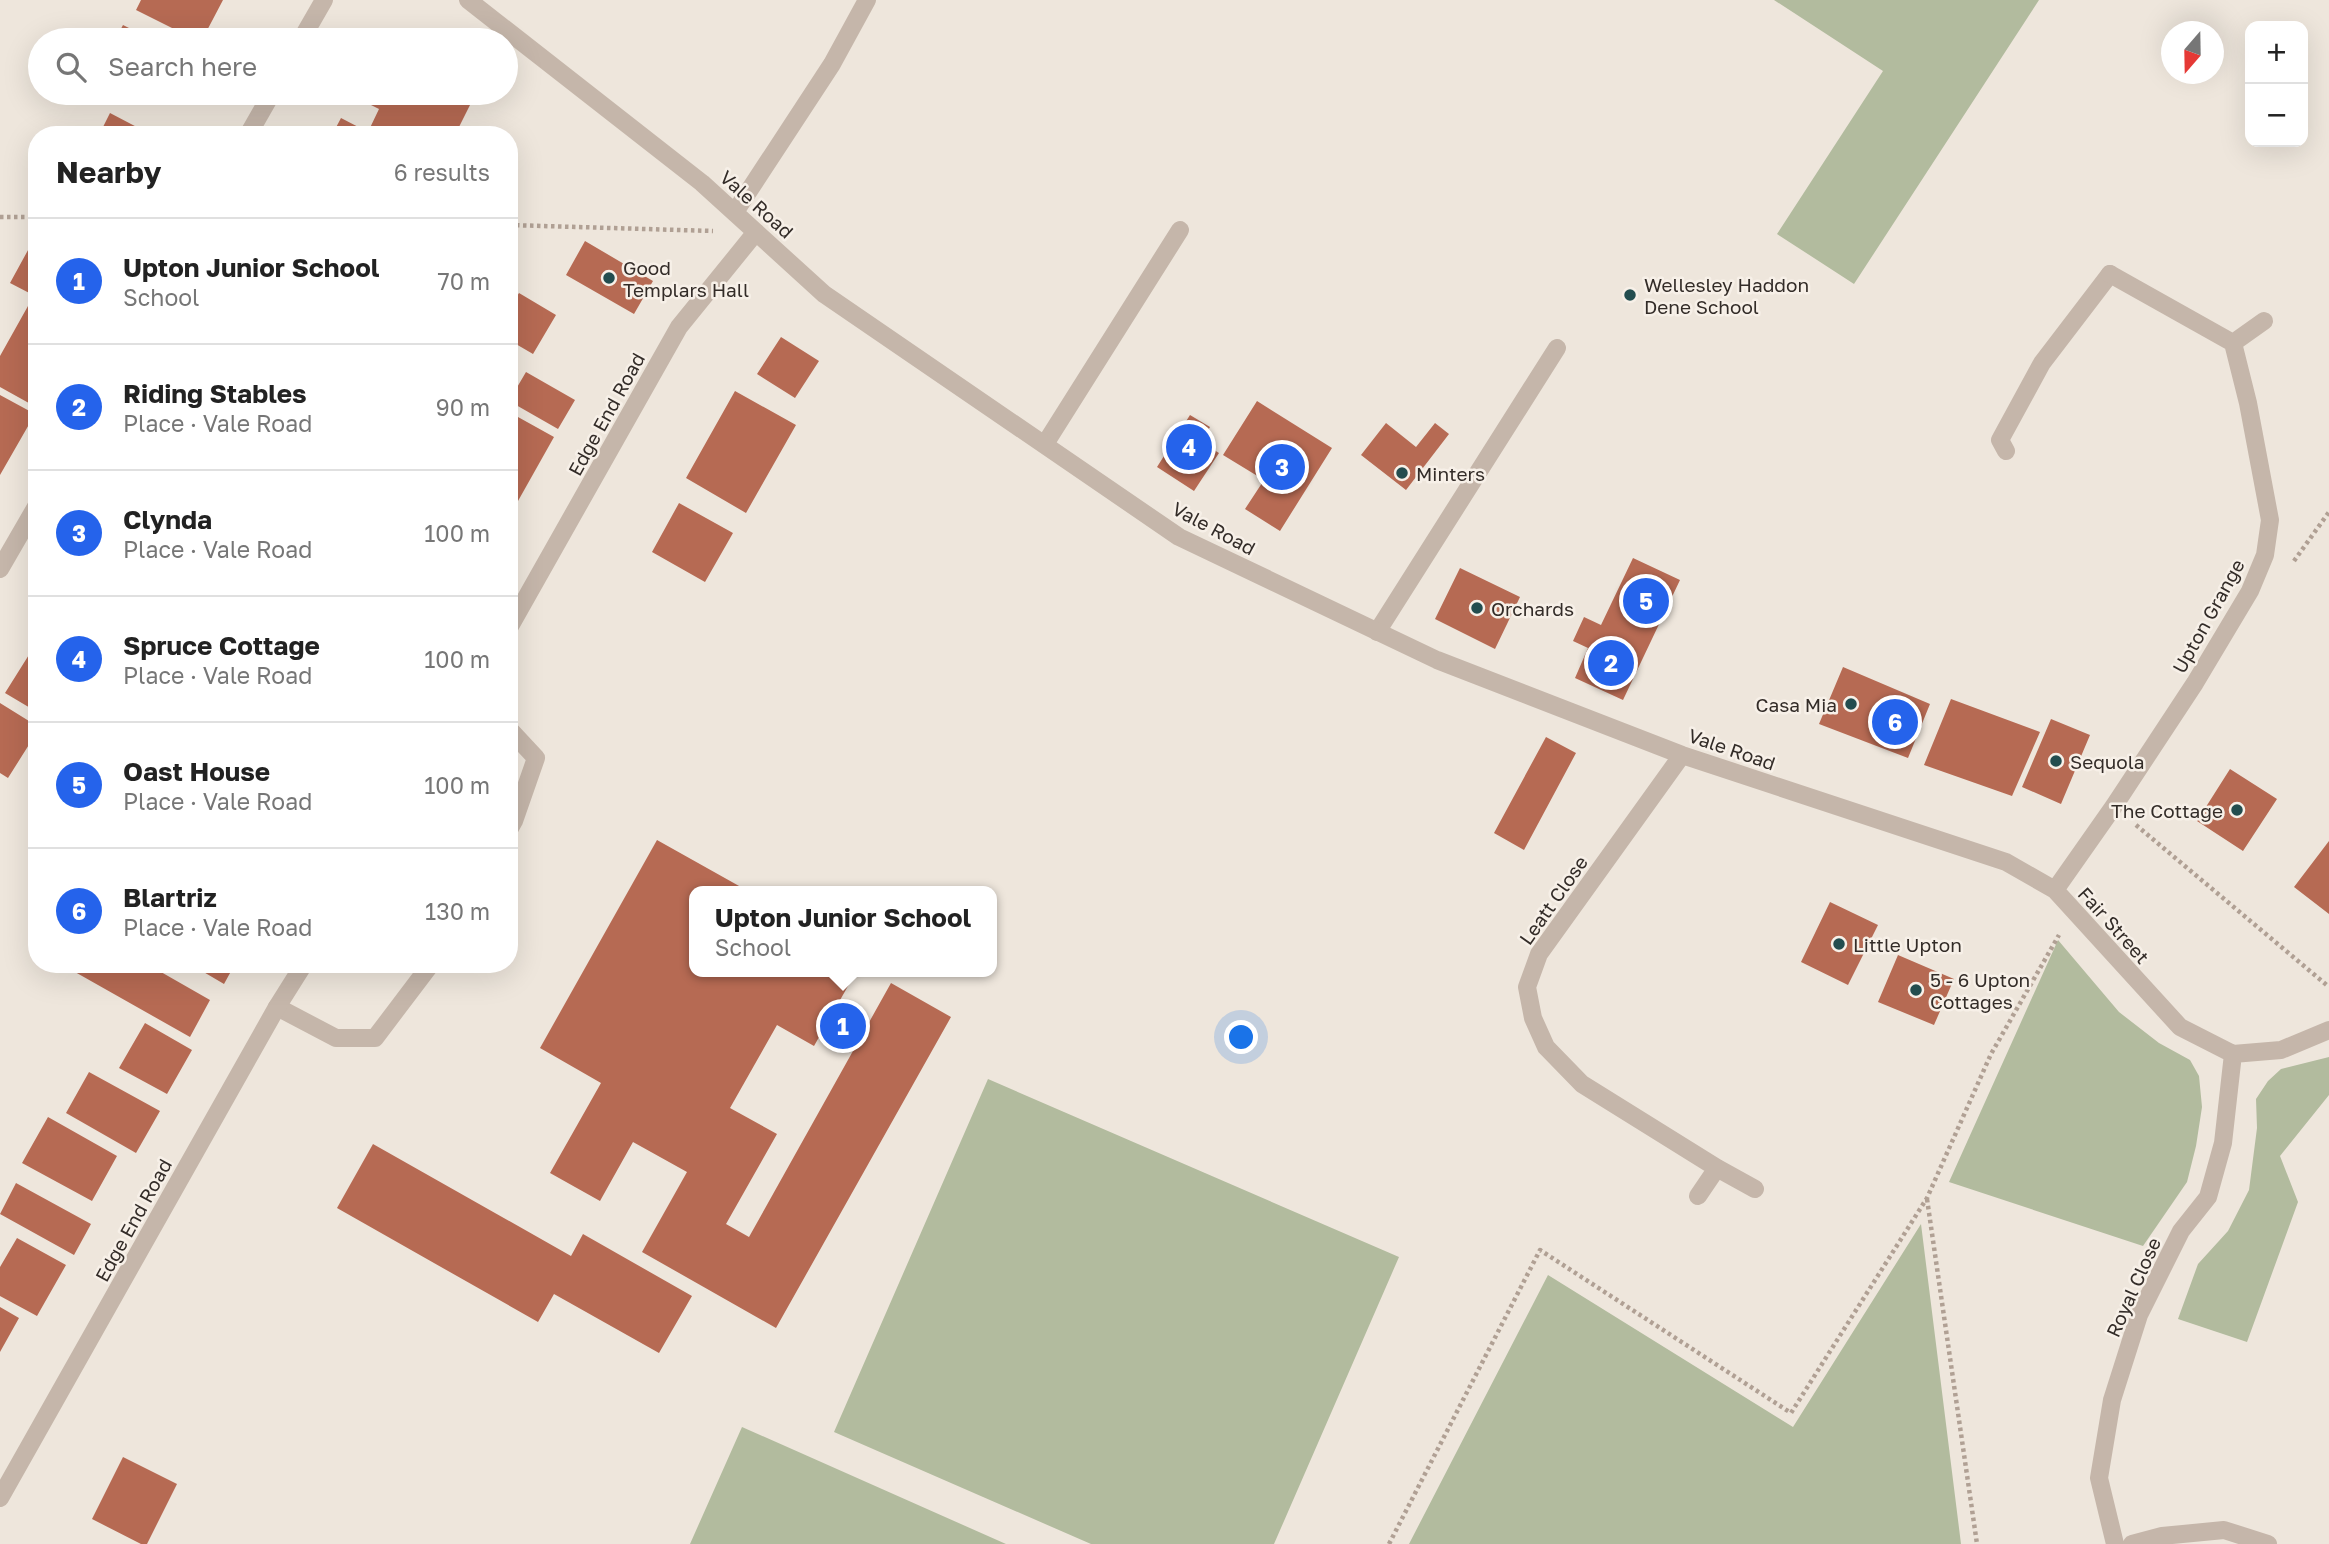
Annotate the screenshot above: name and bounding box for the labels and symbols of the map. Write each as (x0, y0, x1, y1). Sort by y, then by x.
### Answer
north arrow (2161, 21, 2224, 84)
street label: Vale Road (716, 165, 798, 243)
place label: Good Templars Hall (623, 256, 749, 301)
marker: Good Templars Hall (601, 270, 617, 286)
place label: Wellesley Haddon Dene School (1644, 273, 1809, 318)
marker: Wellesley Haddon Dene School (1622, 287, 1638, 303)
street label: Edge End Road (563, 349, 649, 479)
pin: 4 (1166, 421, 1212, 473)
pin: 3 (1259, 441, 1305, 493)
place label: Minters (1416, 462, 1485, 485)
marker: Minters (1394, 465, 1410, 481)
street label: Vale Road (1169, 497, 1259, 559)
street label: Upton Grange (2167, 555, 2249, 677)
pin: 5 (1623, 575, 1669, 627)
place label: Orchards (1491, 597, 1574, 620)
marker: Orchards (1469, 600, 1485, 616)
pin: 2 (1588, 637, 1634, 689)
place label: Casa Mia (1756, 693, 1837, 716)
marker: Casa Mia (1843, 696, 1859, 712)
pin: 6 (1872, 696, 1918, 748)
street label: Vale Road (1685, 723, 1779, 775)
place label: Sequola (2070, 750, 2145, 773)
marker: Sequola (2048, 753, 2064, 769)
place label: The Cottage (2111, 799, 2223, 822)
marker: The Cottage (2229, 802, 2245, 818)
street label: Leatt Close (1514, 851, 1592, 949)
street label: Fair Street (2074, 882, 2154, 968)
place label: Little Upton (1853, 933, 1962, 956)
marker: Little Upton (1831, 936, 1847, 952)
place label: 5 - 6 Upton Cottages (1930, 968, 2030, 1013)
marker: 5 - 6 Upton Cottages (1908, 982, 1924, 998)
pin: 1 (820, 1000, 866, 1052)
your location (1224, 1020, 1258, 1054)
street label: Edge End Road (90, 1155, 176, 1285)
street label: Royal Close (2101, 1234, 2165, 1340)

